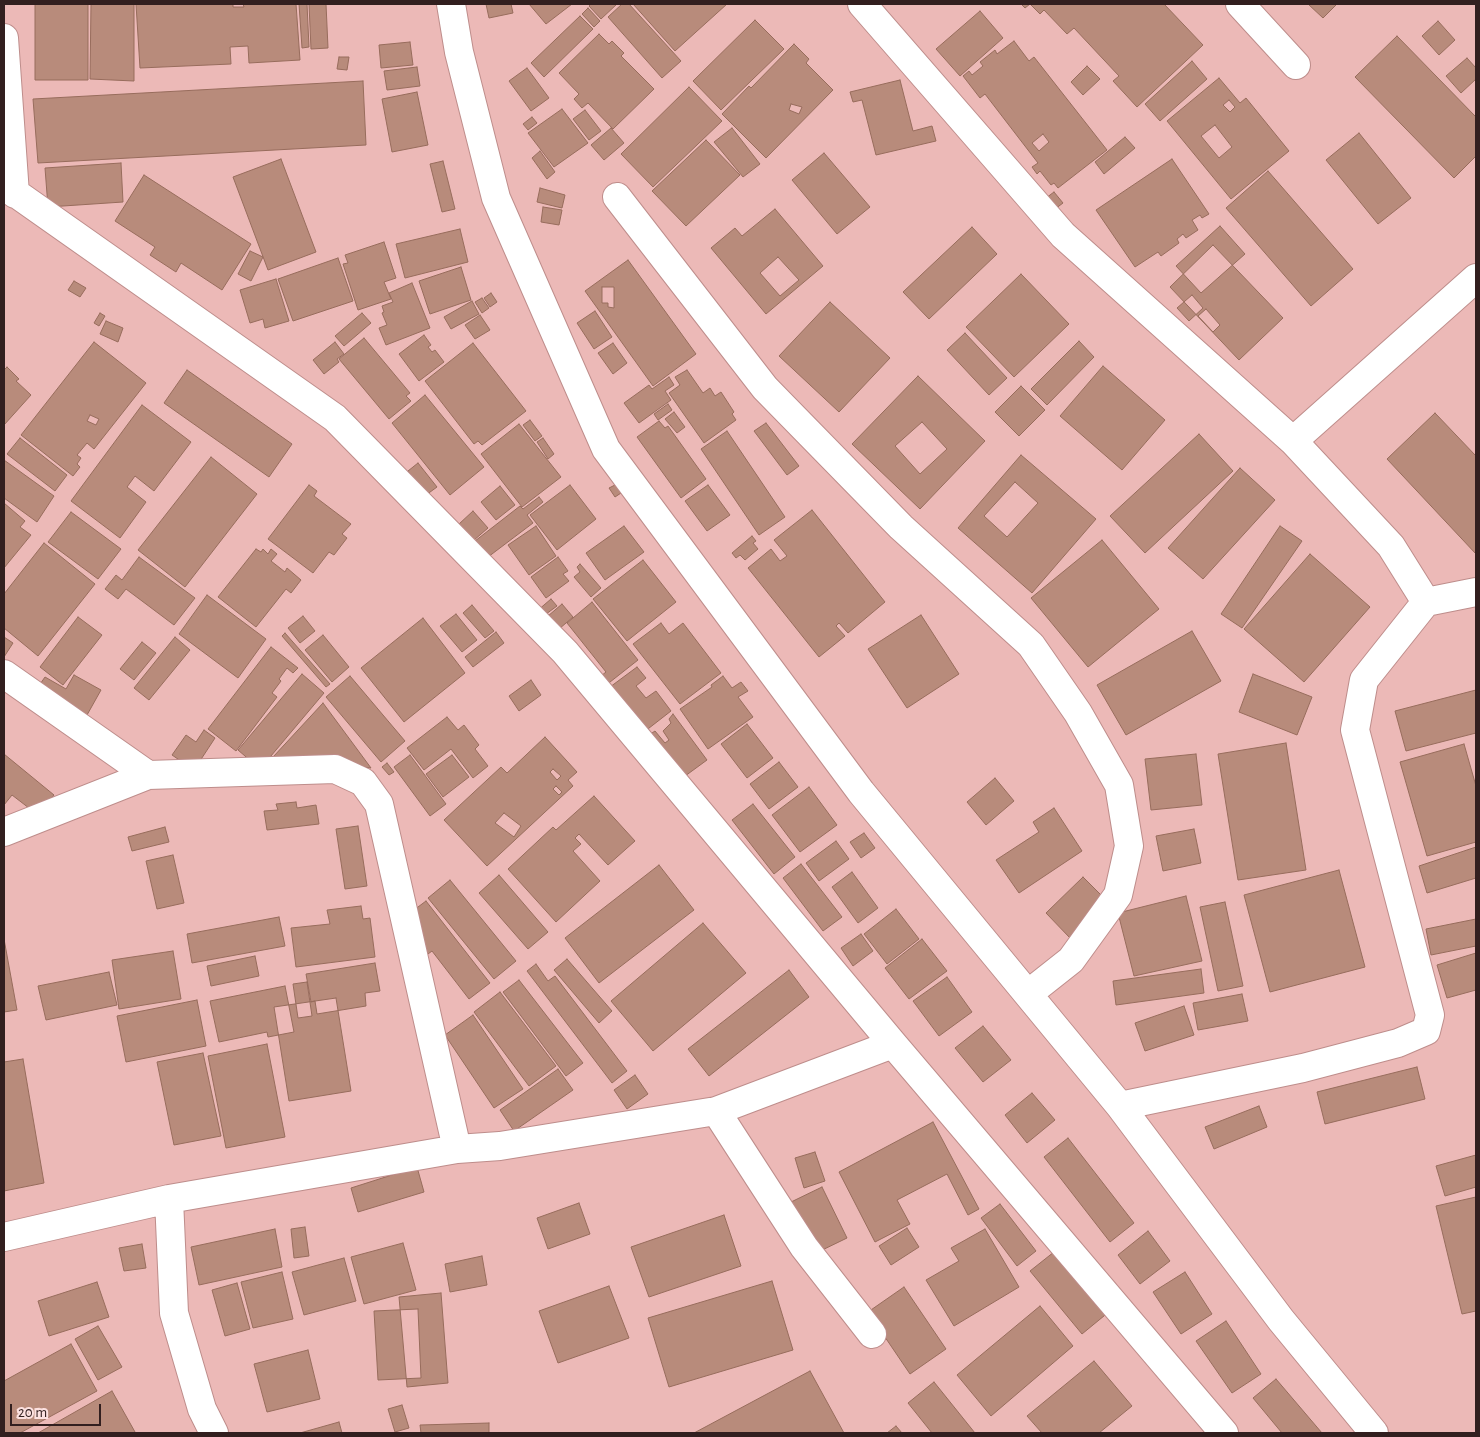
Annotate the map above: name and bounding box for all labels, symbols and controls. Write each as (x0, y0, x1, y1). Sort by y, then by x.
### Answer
scale bar (12, 1394, 104, 1426)
text: 20 m (18, 1405, 47, 1420)

